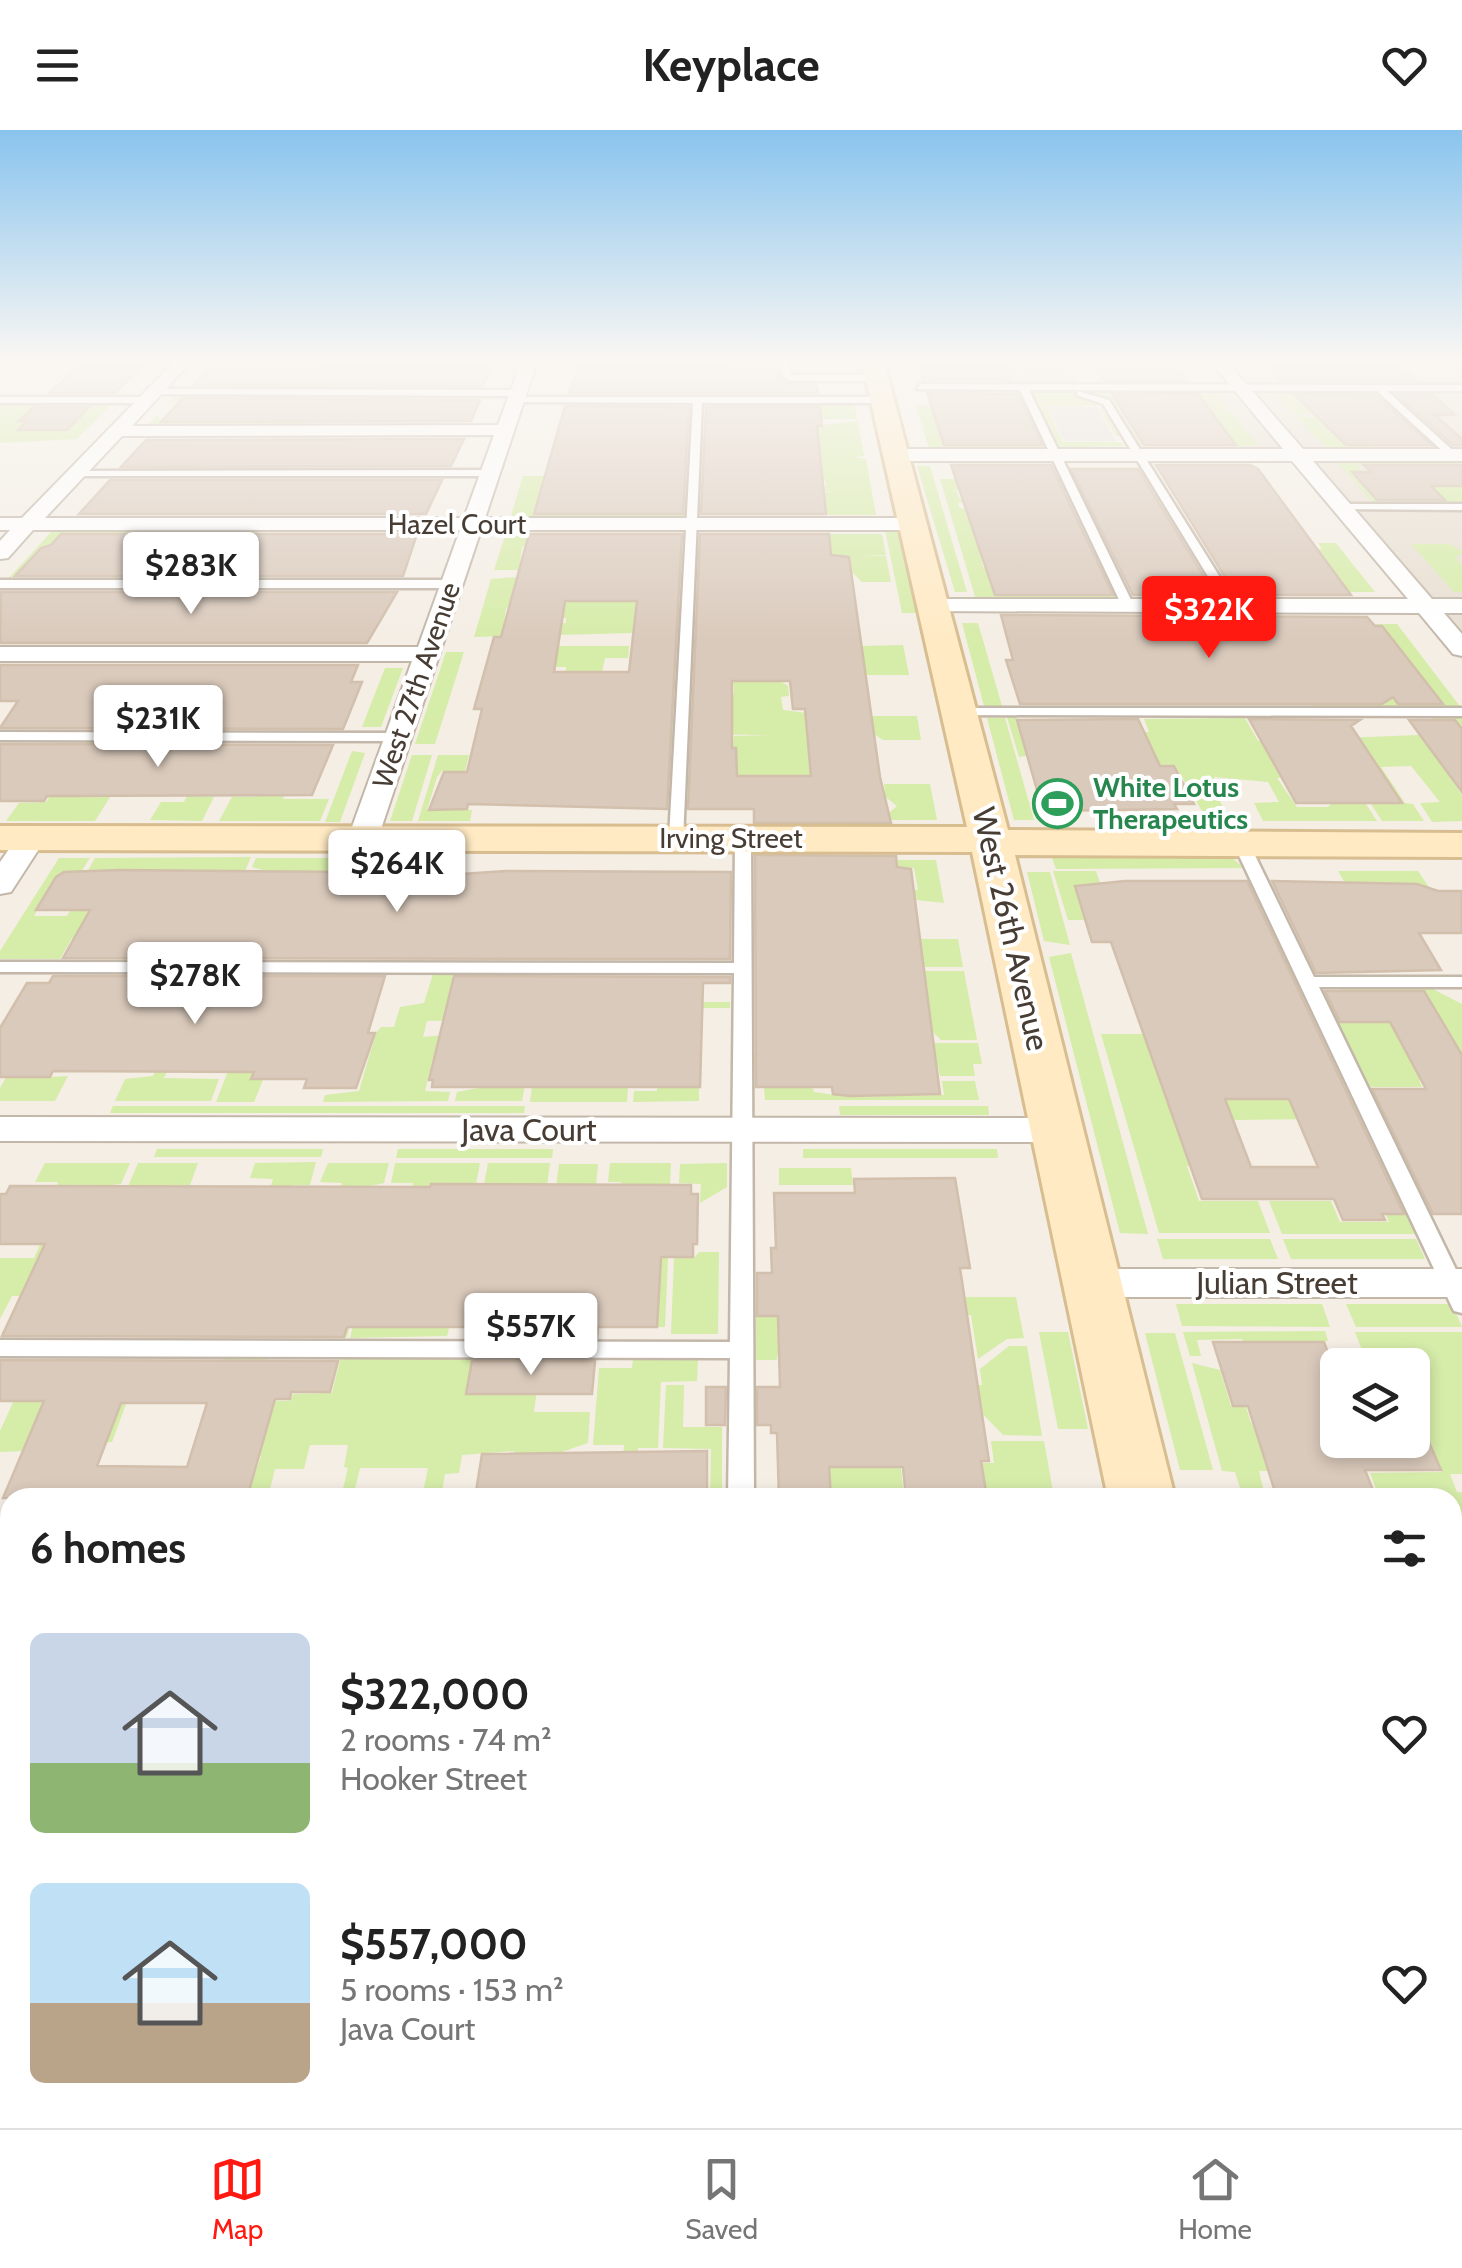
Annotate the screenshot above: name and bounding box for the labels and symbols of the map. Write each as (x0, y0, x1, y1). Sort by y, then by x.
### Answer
street label: Hazel Court (388, 507, 526, 541)
pin: $283K (121, 532, 261, 617)
pin: $322K (1139, 576, 1279, 661)
street label: West 27th Avenue (365, 578, 467, 792)
pin: $231K (88, 685, 228, 770)
place label: White Lotus Therapeutics (1093, 770, 1248, 836)
sports icon: White Lotus Therapeutics (1032, 777, 1084, 829)
street label: West 26th Avenue (965, 803, 1058, 1054)
street label: Irving Street (659, 821, 803, 855)
pin: $264K (327, 830, 467, 915)
pin: $278K (125, 942, 265, 1027)
street label: Java Court (460, 1110, 597, 1149)
street label: Julian Street (1195, 1263, 1358, 1302)
pin: $557K (461, 1293, 601, 1378)

